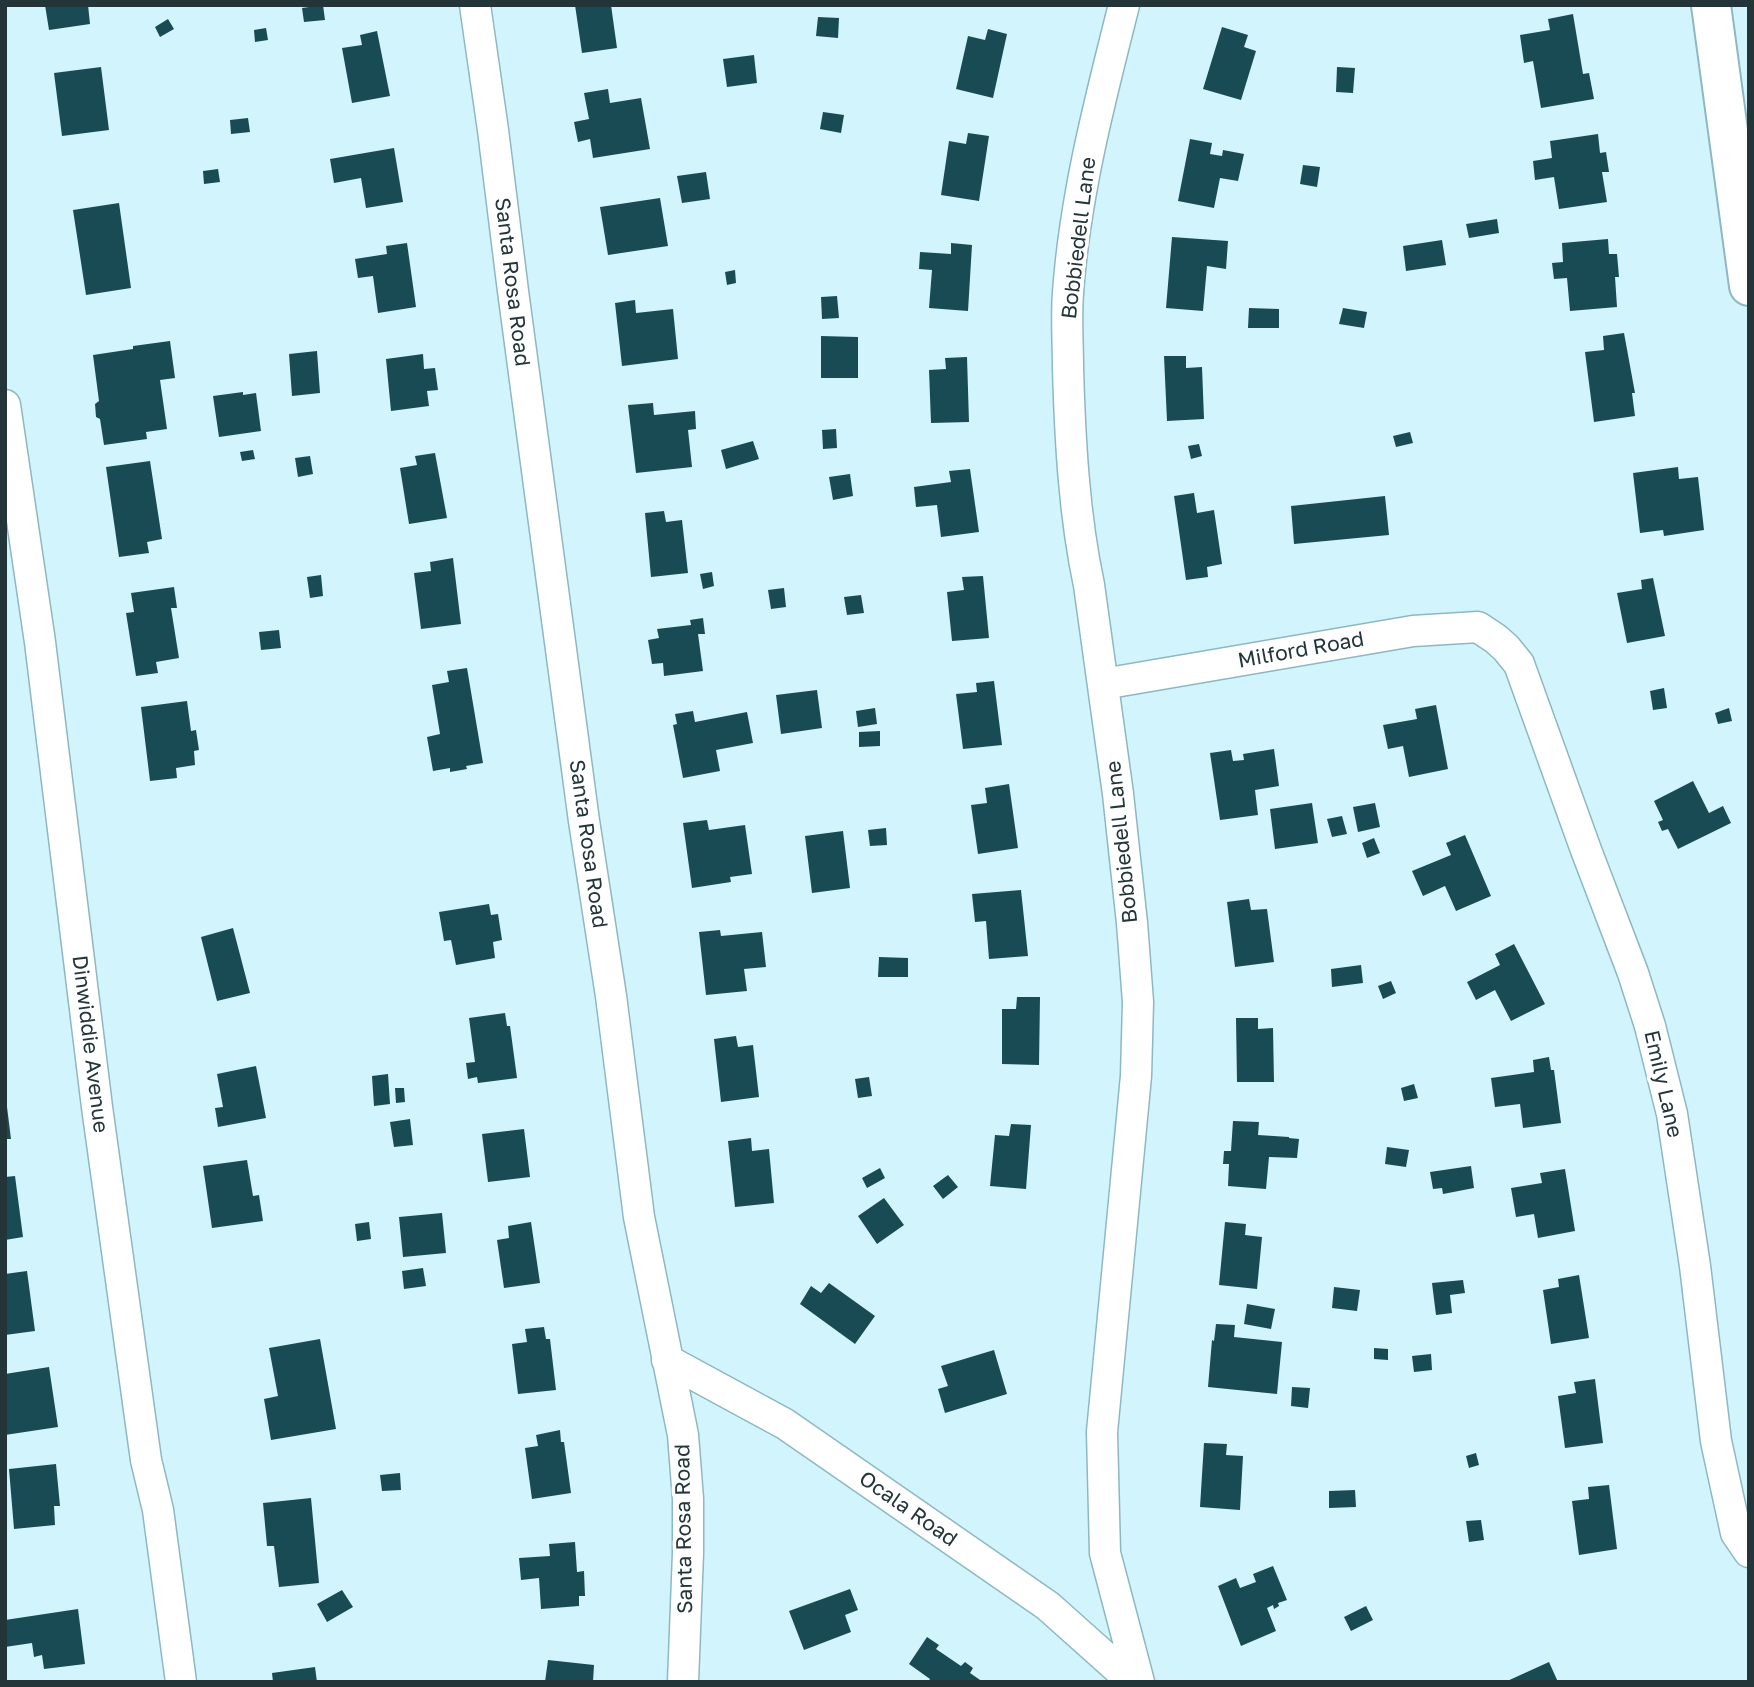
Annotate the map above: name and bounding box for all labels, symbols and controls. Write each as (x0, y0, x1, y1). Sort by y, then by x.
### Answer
street label: Bobbiedell Lane (1057, 155, 1101, 321)
street label: Santa Rosa Road (489, 196, 535, 368)
street label: Milford Road (1236, 627, 1366, 673)
street label: Santa Rosa Road (564, 758, 612, 930)
street label: Bobbiedell Lane (1101, 760, 1143, 924)
street label: Dinwiddie Avenue (67, 954, 113, 1134)
street label: Emily Lane (1638, 1028, 1688, 1140)
street label: Santa Rosa Road (670, 1444, 698, 1614)
street label: Ocala Road (854, 1466, 962, 1552)

